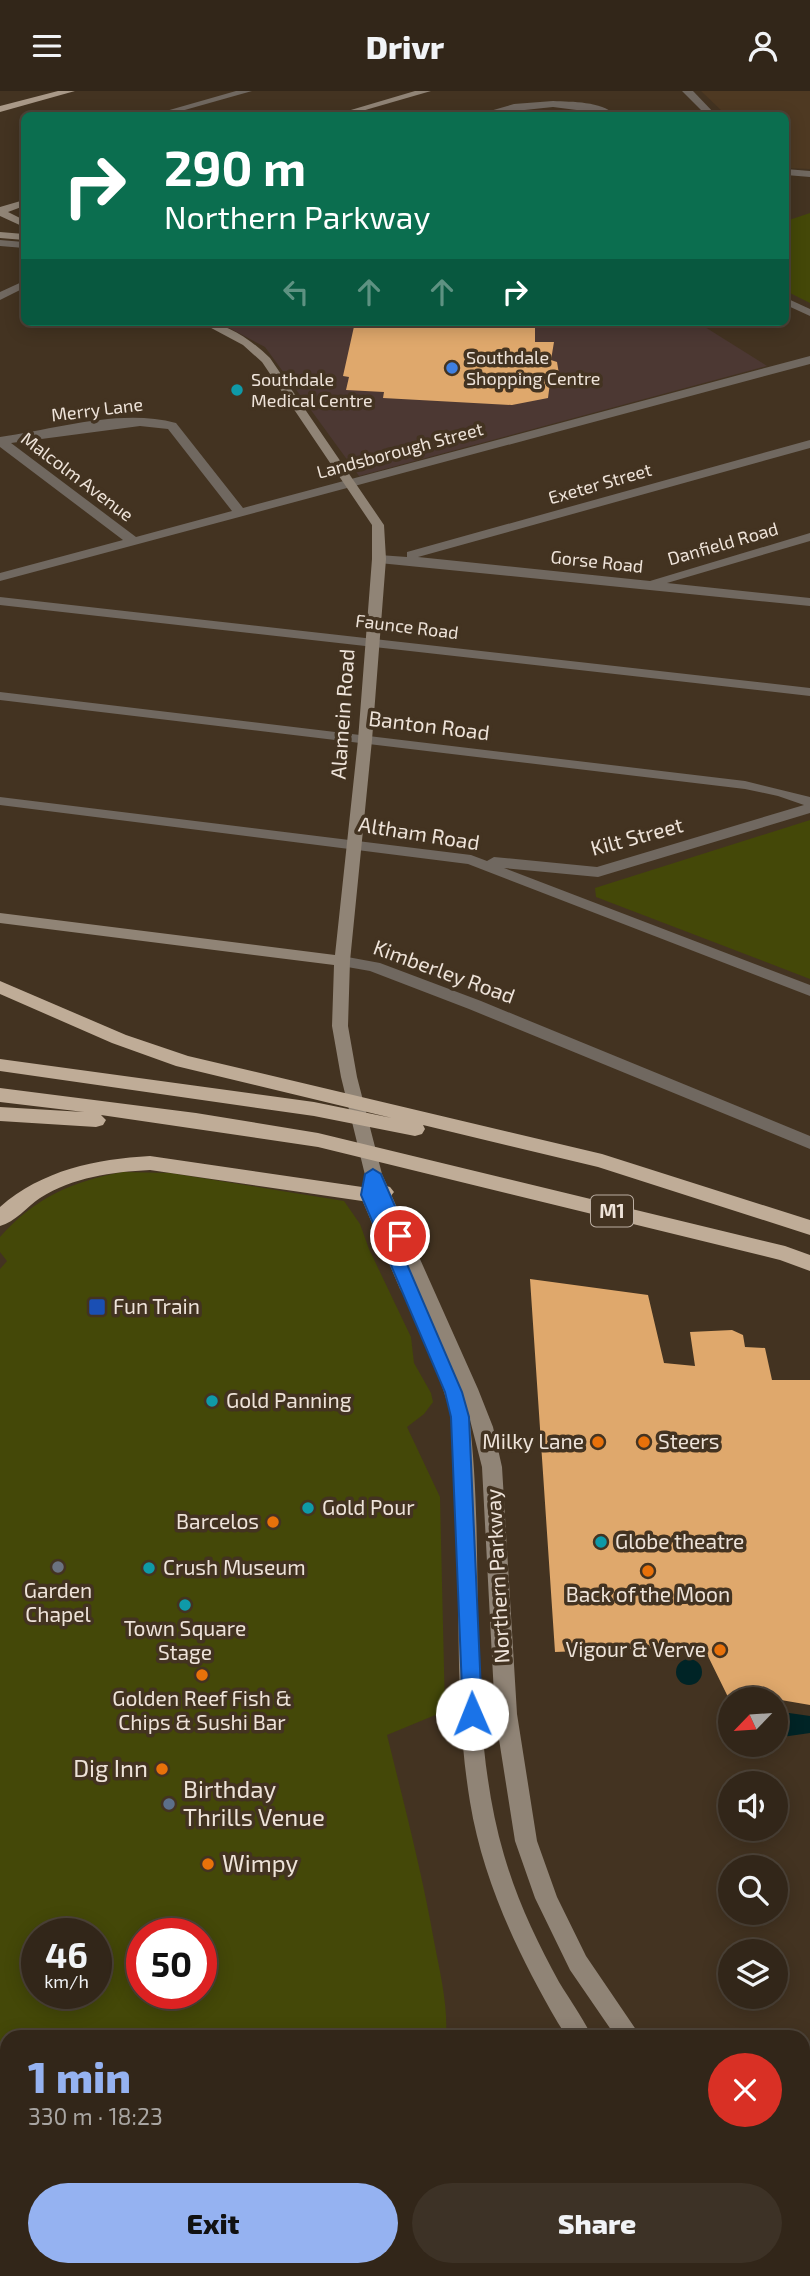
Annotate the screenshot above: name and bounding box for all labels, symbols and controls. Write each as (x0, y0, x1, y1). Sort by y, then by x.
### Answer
icon: menu (28, 27, 66, 65)
text: Drivr (366, 27, 444, 65)
icon: person (744, 27, 782, 65)
text: 290 m (164, 137, 306, 196)
icon: right (49, 140, 140, 231)
text: Northern Parkway (164, 197, 430, 235)
icon: left (277, 273, 315, 311)
icon: ahead (350, 273, 388, 311)
icon: ahead (423, 273, 461, 311)
icon: right (496, 273, 534, 311)
place label: Southdale Shopping Centre (466, 346, 601, 389)
marker: Southdale Shopping Centre (444, 360, 460, 376)
place label: Southdale Medical Centre (251, 368, 373, 411)
marker: Southdale Medical Centre (229, 382, 245, 398)
street label: Merry Lane (50, 392, 144, 426)
street label: Landsborough Street (314, 417, 486, 483)
street label: Malcolm Avenue (17, 427, 138, 526)
street label: Exeter Street (546, 458, 654, 508)
street label: Danfield Road (665, 517, 781, 569)
street label: Gorse Road (550, 545, 645, 577)
street label: Faunce Road (354, 609, 460, 643)
street label: Alamein Road (324, 648, 359, 780)
street label: Banton Road (367, 705, 491, 744)
street label: Altham Road (357, 811, 482, 854)
street label: Kilt Street (588, 811, 686, 860)
street label: Kimberley Road (370, 933, 519, 1008)
road number: M1 (591, 1195, 633, 1227)
pin (370, 1206, 430, 1266)
icon: arrive (381, 1217, 419, 1255)
place label: Fun Train (113, 1293, 200, 1318)
marker: Fun Train (87, 1297, 107, 1317)
place label: Gold Panning (226, 1387, 352, 1412)
marker: Gold Panning (204, 1393, 220, 1409)
place label: Milky Lane (482, 1428, 584, 1453)
place label: Steers (658, 1428, 719, 1453)
marker: Milky Lane (590, 1434, 606, 1450)
marker: Steers (636, 1434, 652, 1450)
street label: Northern Parkway (479, 1488, 514, 1664)
place label: Gold Pour (322, 1494, 415, 1519)
marker: Gold Pour (300, 1500, 316, 1516)
place label: Barcelos (176, 1508, 259, 1533)
marker: Barcelos (265, 1514, 281, 1530)
place label: Globe theatre (615, 1528, 744, 1553)
marker: Globe theatre (593, 1534, 609, 1550)
place label: Crush Museum (163, 1554, 306, 1579)
marker: Garden Chapel (50, 1559, 66, 1575)
marker: Crush Museum (141, 1560, 157, 1576)
marker: Back of the Moon (640, 1563, 656, 1579)
place label: Garden Chapel (24, 1577, 92, 1626)
place label: Back of the Moon (566, 1581, 730, 1606)
marker: Town Square Stage (177, 1597, 193, 1613)
place label: Town Square Stage (124, 1615, 246, 1664)
place label: Vigour & Verve (565, 1636, 706, 1661)
marker: Vigour & Verve (712, 1642, 728, 1658)
marker: Golden Reef Fish & Chips & Sushi Bar (194, 1667, 210, 1683)
position arrow (435, 1677, 509, 1751)
place label: Golden Reef Fish & Chips & Sushi Bar (112, 1685, 292, 1734)
north arrow (718, 1687, 788, 1757)
map controls (718, 1687, 788, 2009)
place label: Dig Inn (73, 1753, 148, 1782)
marker: Dig Inn (154, 1761, 170, 1777)
button: sound (718, 1771, 788, 1841)
place label: Birthday Thrills Venue (183, 1774, 325, 1831)
marker: Birthday Thrills Venue (161, 1796, 177, 1812)
place label: Wimpy (222, 1848, 299, 1877)
button: search (718, 1855, 788, 1925)
marker: Wimpy (200, 1856, 216, 1872)
speed limit sign: 50 (126, 1918, 217, 2009)
text: 46 (45, 1933, 88, 1975)
button: layers (718, 1939, 788, 2009)
text: km/h (44, 1970, 89, 1992)
text: 1 min (28, 2051, 131, 2101)
button: close (708, 2053, 782, 2127)
text: 330 m · 18:23 (28, 2102, 163, 2130)
button: Exit (28, 2183, 398, 2263)
button: Share (412, 2183, 782, 2263)

